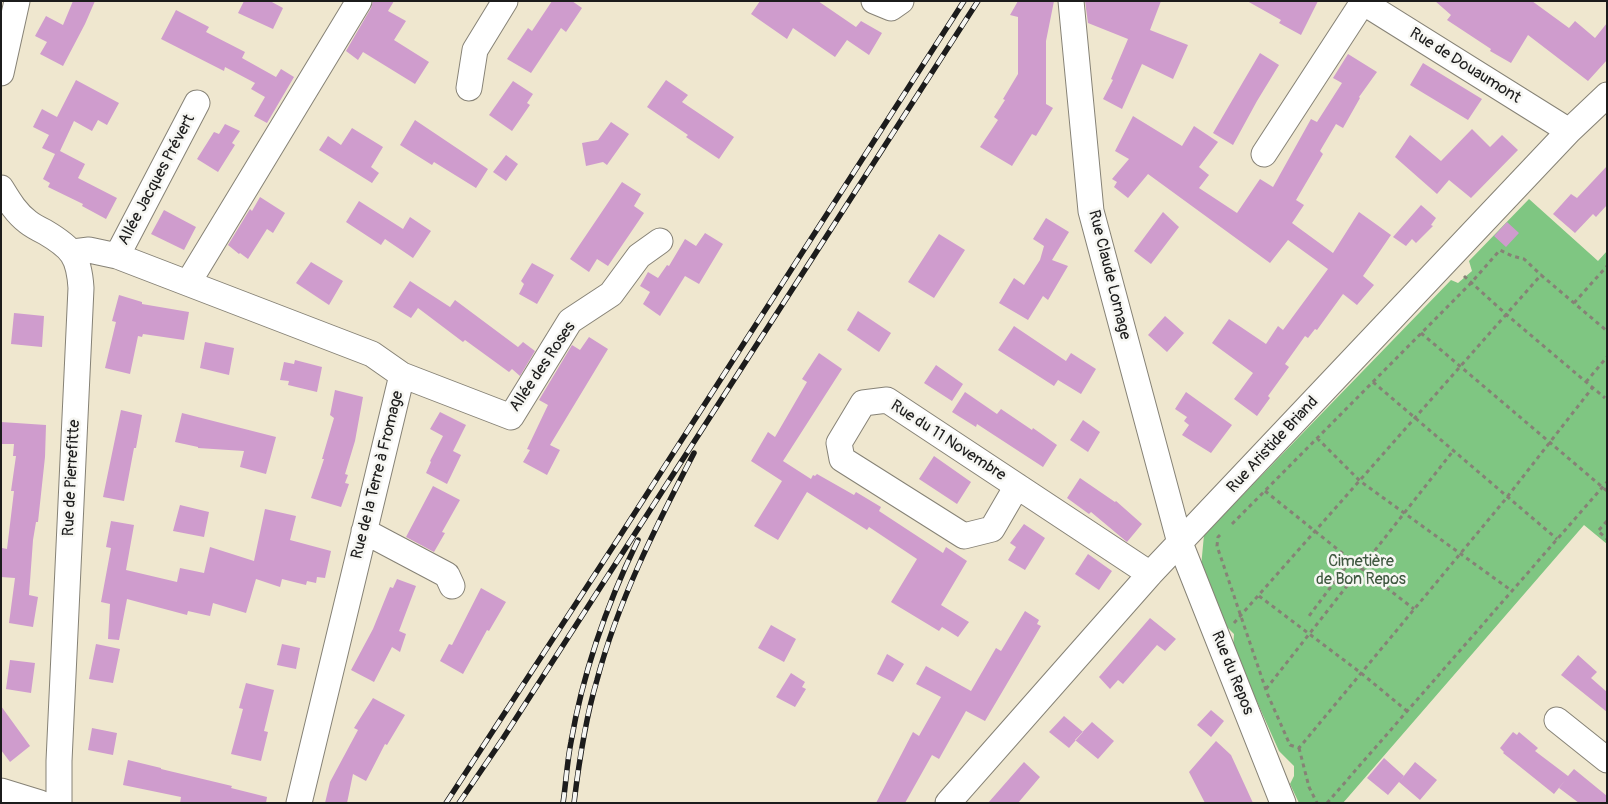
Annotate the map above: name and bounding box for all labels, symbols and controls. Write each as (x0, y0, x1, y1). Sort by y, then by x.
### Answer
street label: Rue de Douaumont (1406, 24, 1524, 108)
street label: Allée Jacques Prévert (114, 111, 200, 249)
street label: Rue Claude Lornage (1084, 208, 1134, 342)
street label: Allée des Roses (506, 318, 580, 416)
street label: Rue de la Terre à Fromage (348, 389, 408, 561)
street label: Rue Aristide Briand (1223, 393, 1323, 497)
street label: Rue du 11 Novembre (887, 397, 1009, 485)
street label: Rue de Pierrefitte (59, 419, 85, 537)
park label: Cimetière de Bon Repos (1316, 552, 1406, 590)
street label: Rue du Repos (1207, 628, 1257, 718)

